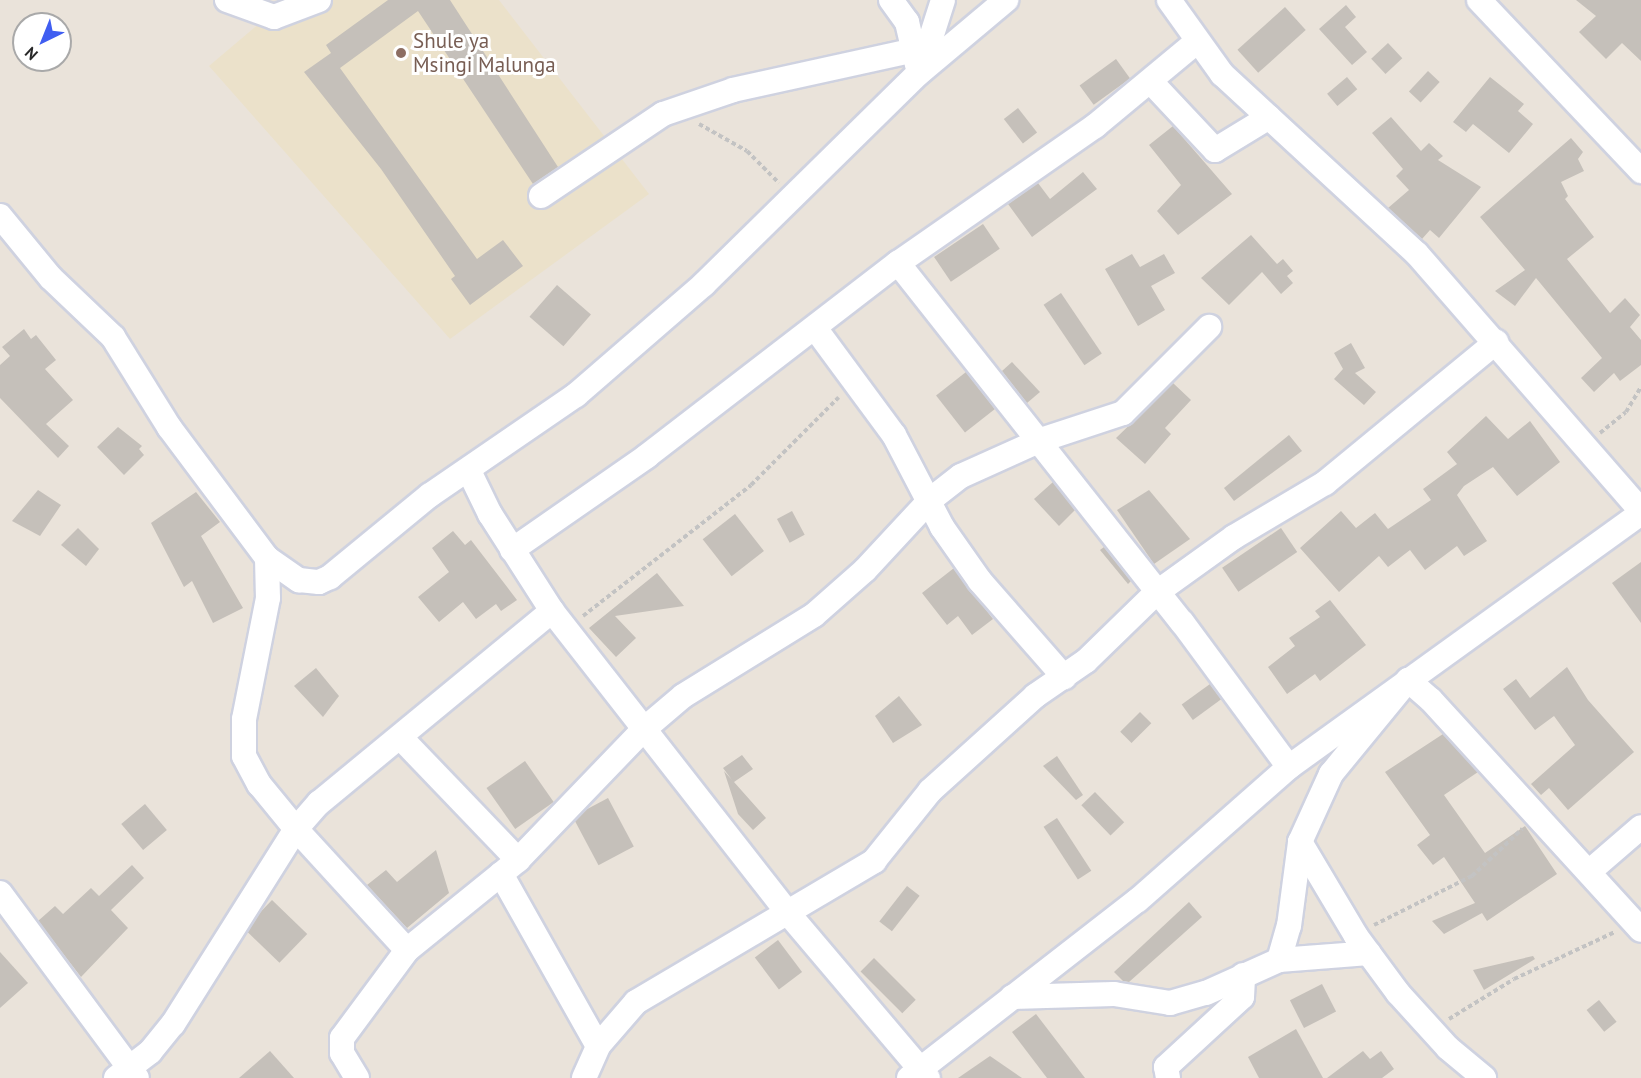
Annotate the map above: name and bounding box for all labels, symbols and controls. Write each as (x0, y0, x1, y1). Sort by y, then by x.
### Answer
north arrow (12, 12, 72, 72)
place label: Shule ya Msingi Malunga (413, 28, 556, 78)
text: N (20, 43, 42, 65)
marker: Shule ya Msingi Malunga (394, 46, 408, 60)

